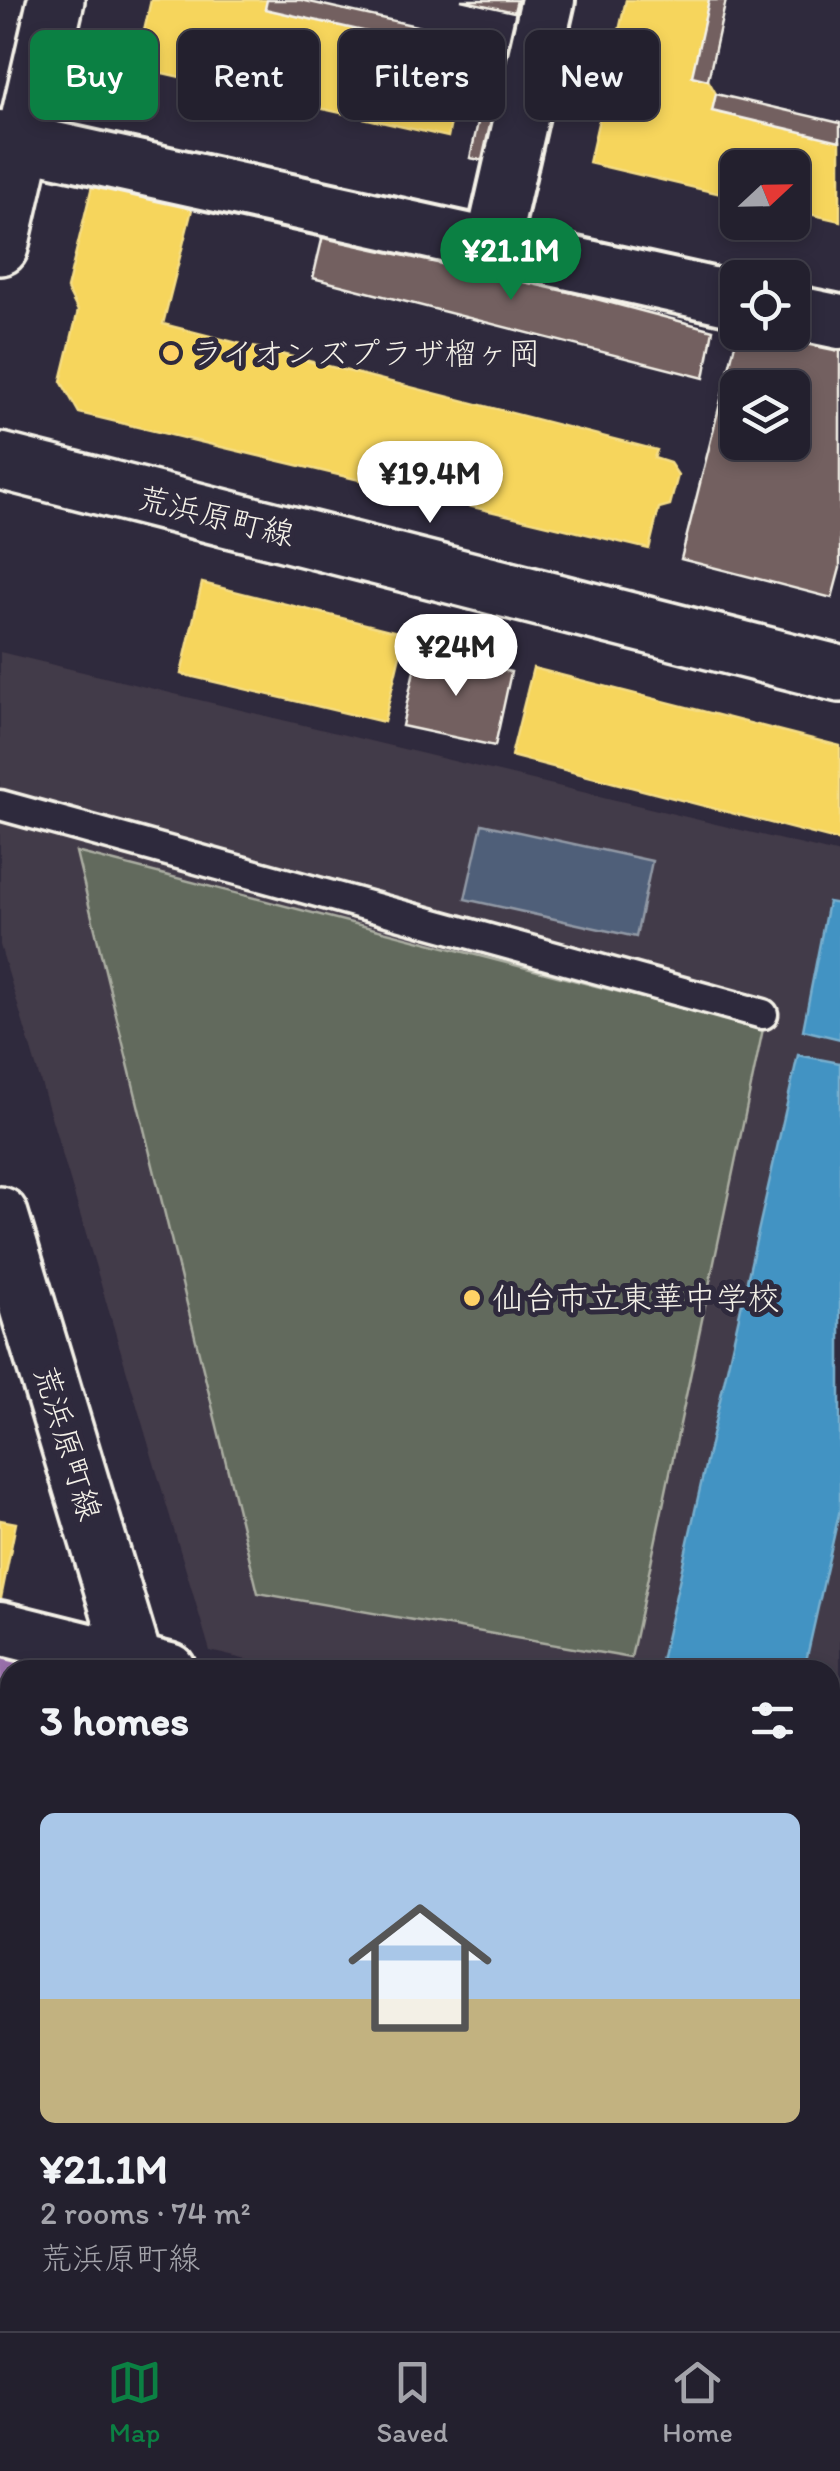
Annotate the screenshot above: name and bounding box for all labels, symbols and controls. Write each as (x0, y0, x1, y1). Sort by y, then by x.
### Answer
chip: Buy (30, 30, 158, 120)
chip: Rent (178, 30, 319, 120)
chip: Filters (339, 30, 505, 120)
chip: New (525, 30, 659, 120)
north arrow (720, 150, 810, 240)
map controls (720, 150, 810, 460)
pin: ¥21.1M (430, 218, 592, 303)
text: ¥21.1M (462, 231, 560, 269)
button: locate (720, 260, 810, 350)
place label: ライオンズプラザ榴ヶ岡 (191, 334, 540, 372)
marker: ライオンズプラザ榴ヶ岡 (160, 342, 182, 364)
button: layers (720, 370, 810, 460)
pin: ¥19.4M (349, 441, 511, 526)
text: ¥19.4M (379, 454, 481, 492)
street label: 荒浜原町線 (134, 478, 298, 554)
pin: ¥24M (397, 614, 515, 699)
text: ¥24M (416, 627, 496, 665)
place label: 仙台市立東華中学校 (492, 1279, 780, 1317)
marker: 仙台市立東華中学校 (461, 1287, 483, 1309)
street label: 荒浜原町線 (26, 1361, 110, 1525)
icon: filters (745, 1693, 800, 1748)
text: 3 homes (40, 1695, 189, 1746)
icon: home (330, 1878, 510, 2058)
text: ¥21.1M (40, 2143, 168, 2194)
text: 2 rooms · 74 m² (40, 2194, 251, 2232)
text: 荒浜原町線 (40, 2239, 200, 2277)
tab: Map (107, 2355, 162, 2449)
tab: Saved (376, 2355, 448, 2449)
tab: Home (662, 2355, 733, 2449)

